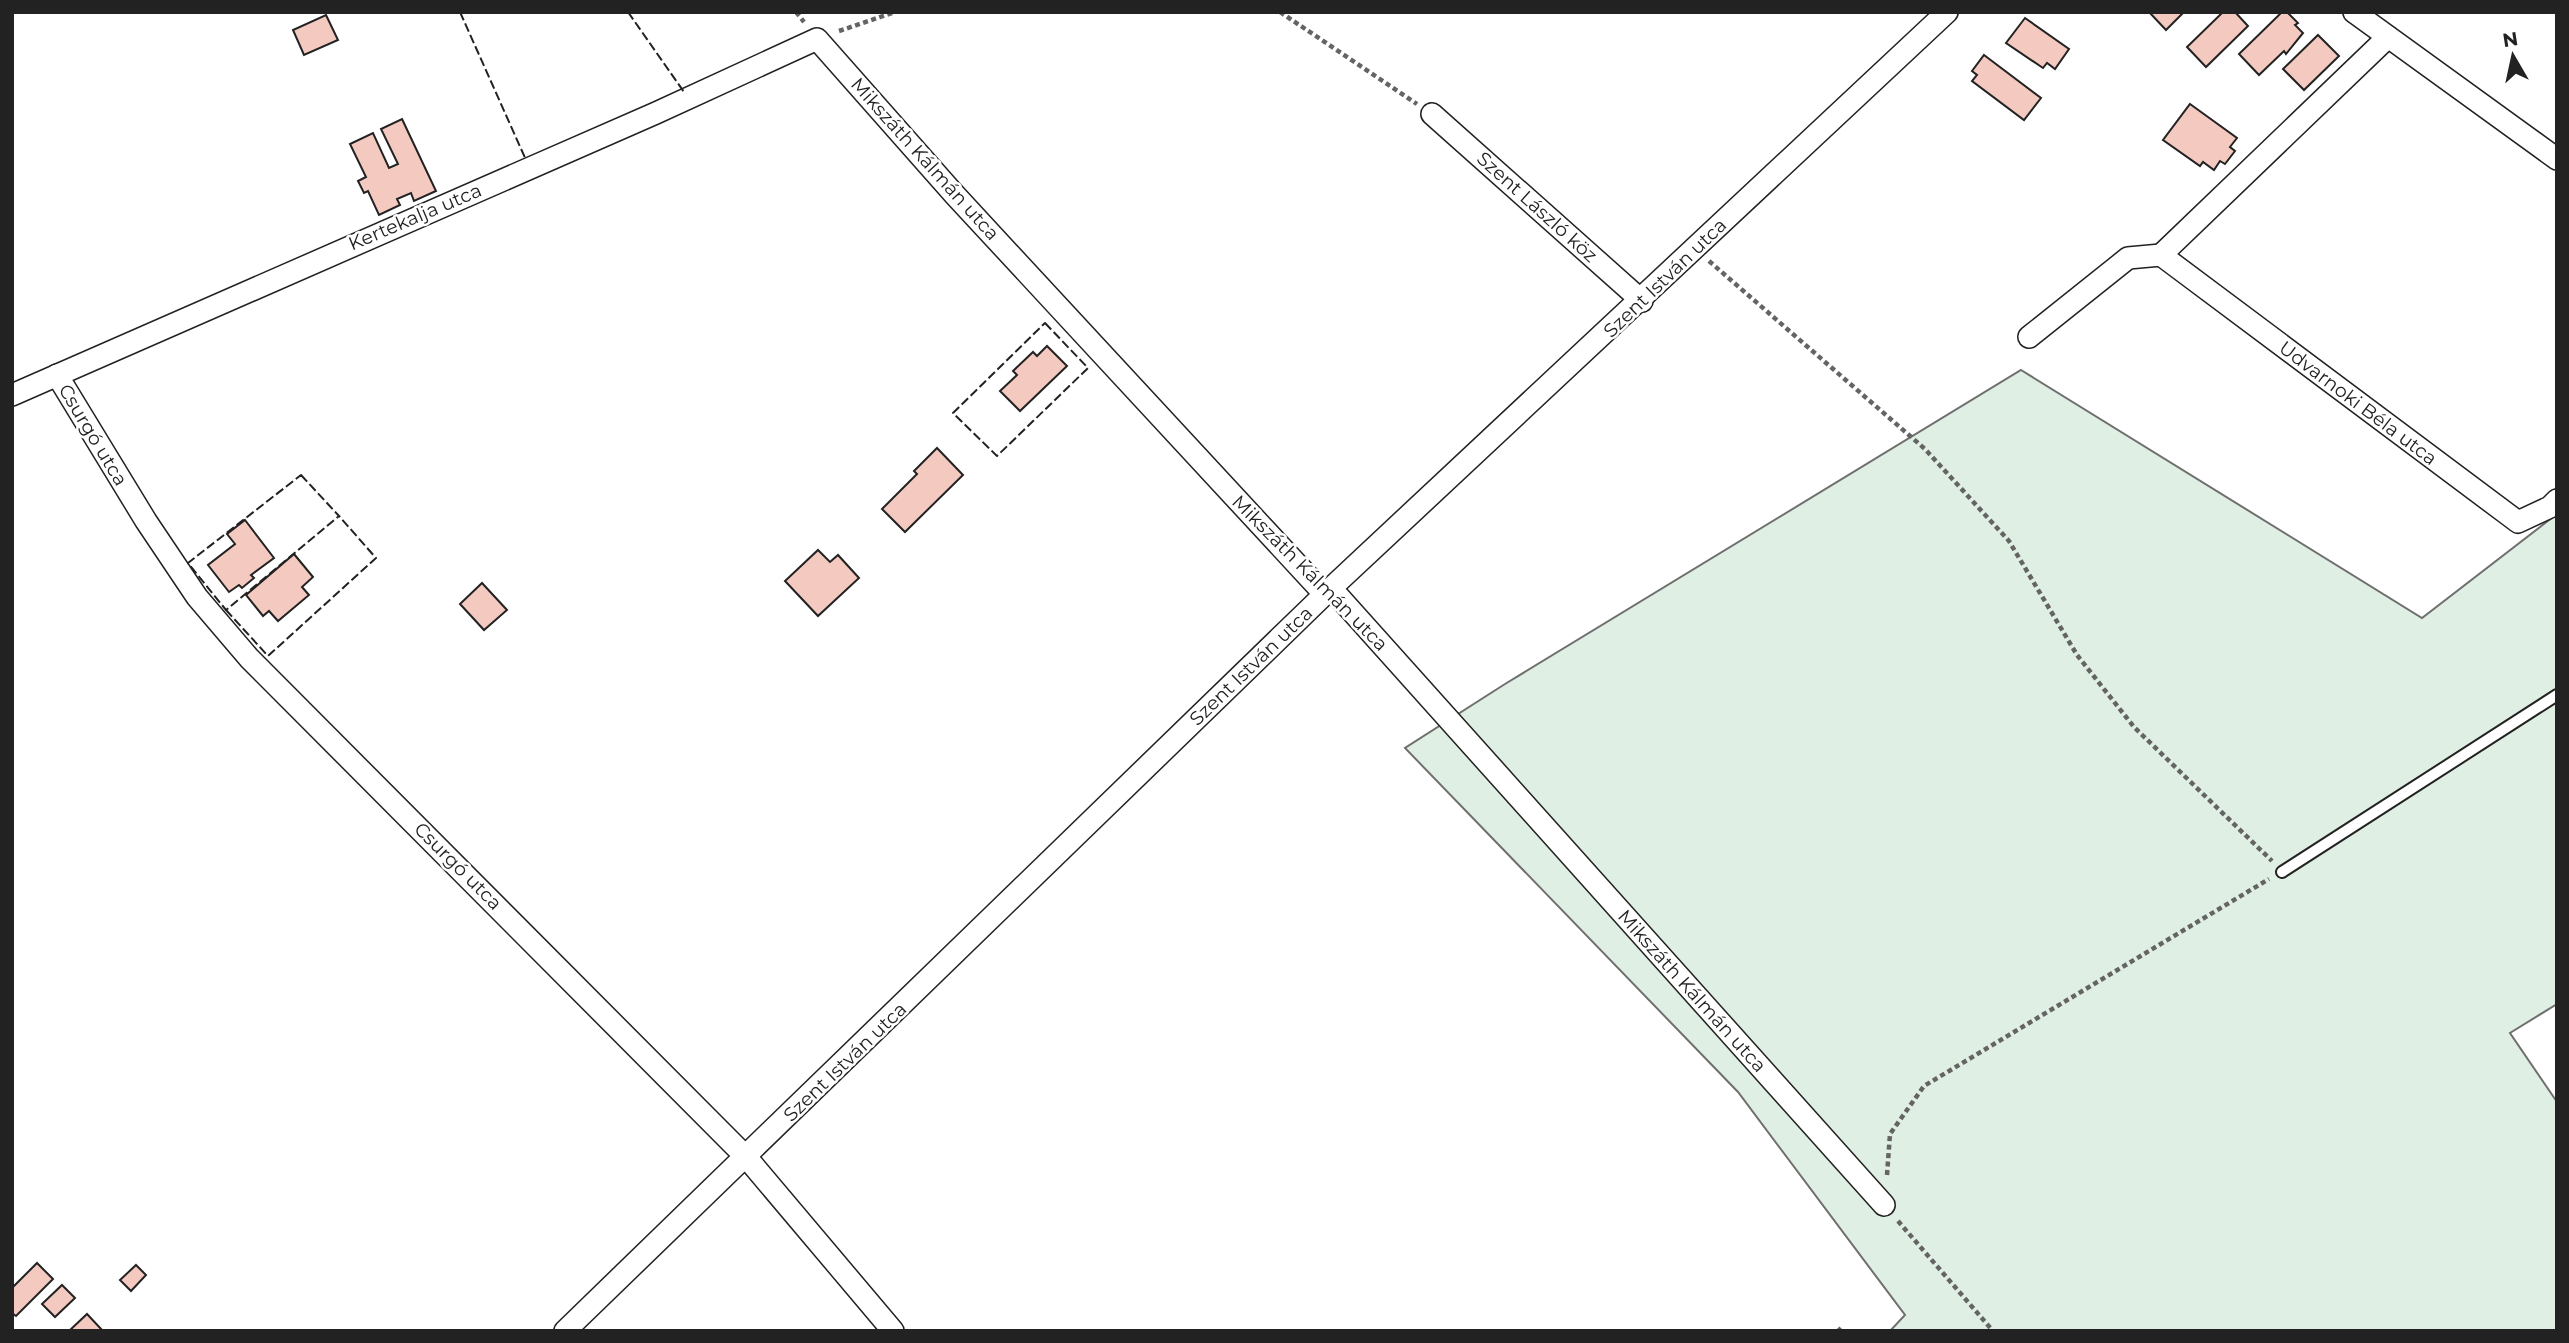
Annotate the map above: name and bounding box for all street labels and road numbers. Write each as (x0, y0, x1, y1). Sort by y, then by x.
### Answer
street label: Mikszáth Kálmán utca (846, 73, 1004, 245)
street label: Szent László köz (1472, 147, 1602, 267)
street label: Kertekalja utca (345, 179, 485, 255)
street label: Szent István utca (1599, 214, 1731, 342)
street label: Udvarnoki Béla utca (2274, 336, 2442, 470)
street label: Csurgó utca (54, 380, 132, 490)
street label: Mikszáth Kálmán utca (1227, 490, 1393, 656)
street label: Szent István utca (1185, 602, 1317, 730)
street label: Csurgó utca (409, 817, 507, 915)
street label: Mikszáth Kálmán utca (1613, 905, 1771, 1077)
street label: Szent István utca (779, 998, 911, 1126)

